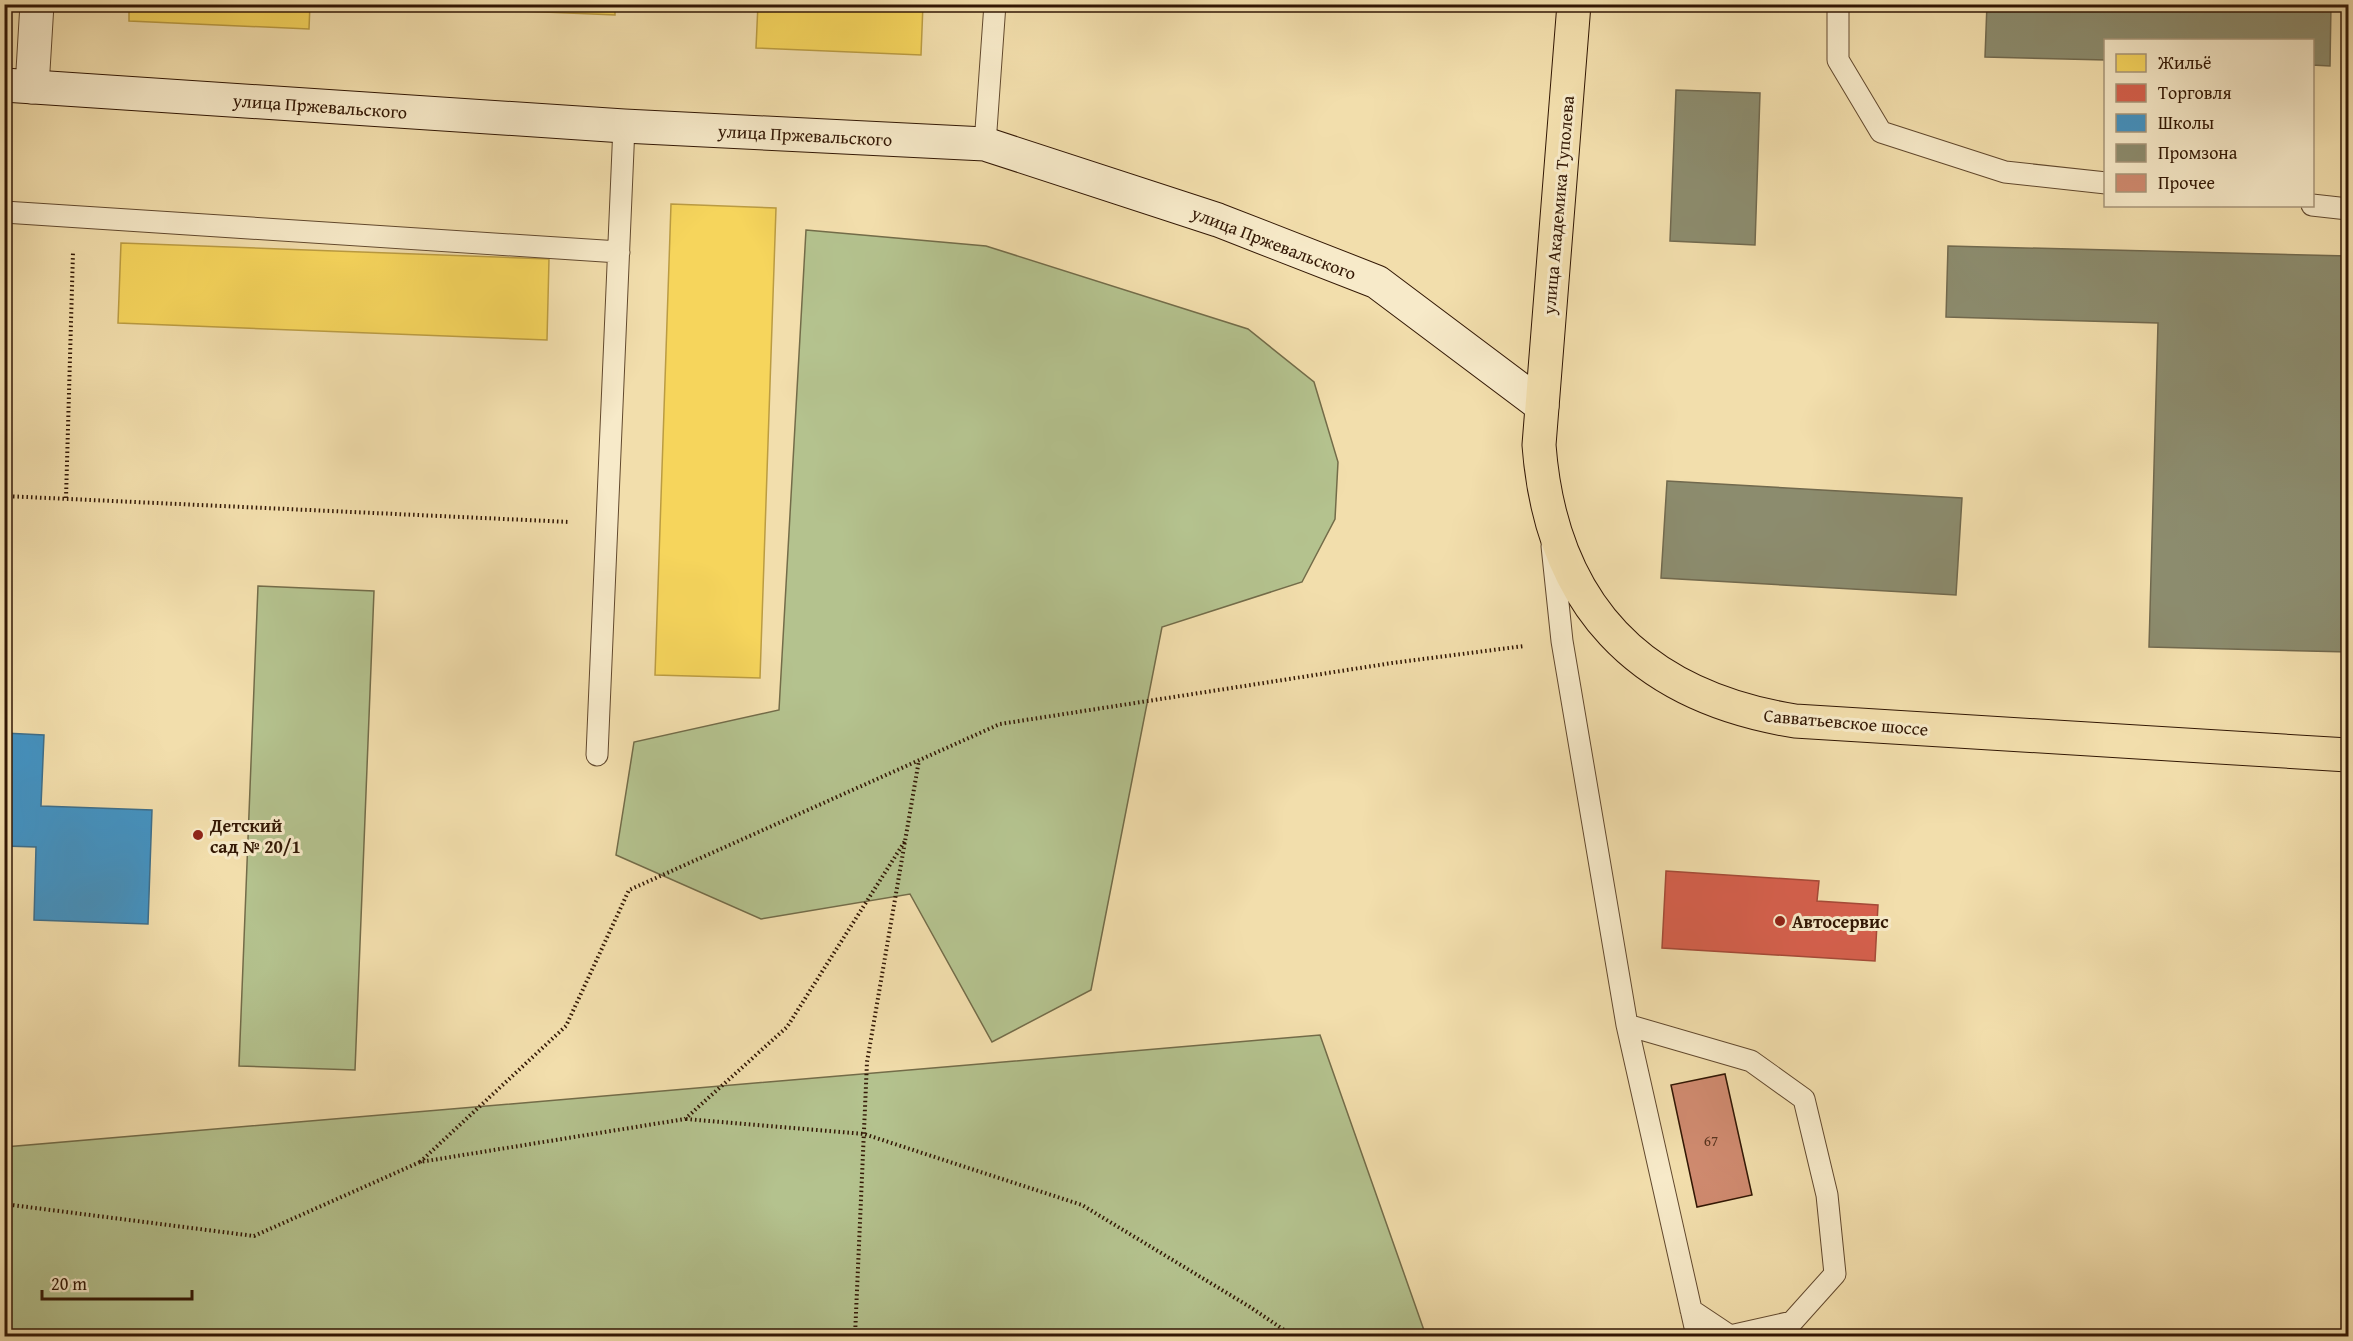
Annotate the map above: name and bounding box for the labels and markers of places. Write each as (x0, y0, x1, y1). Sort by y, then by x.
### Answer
place label: Детский сад № 20/1 (209, 812, 301, 860)
marker: Детский сад № 20/1 (191, 828, 205, 842)
place label: Автосервис (1792, 908, 1889, 935)
marker: Автосервис (1773, 914, 1787, 928)

